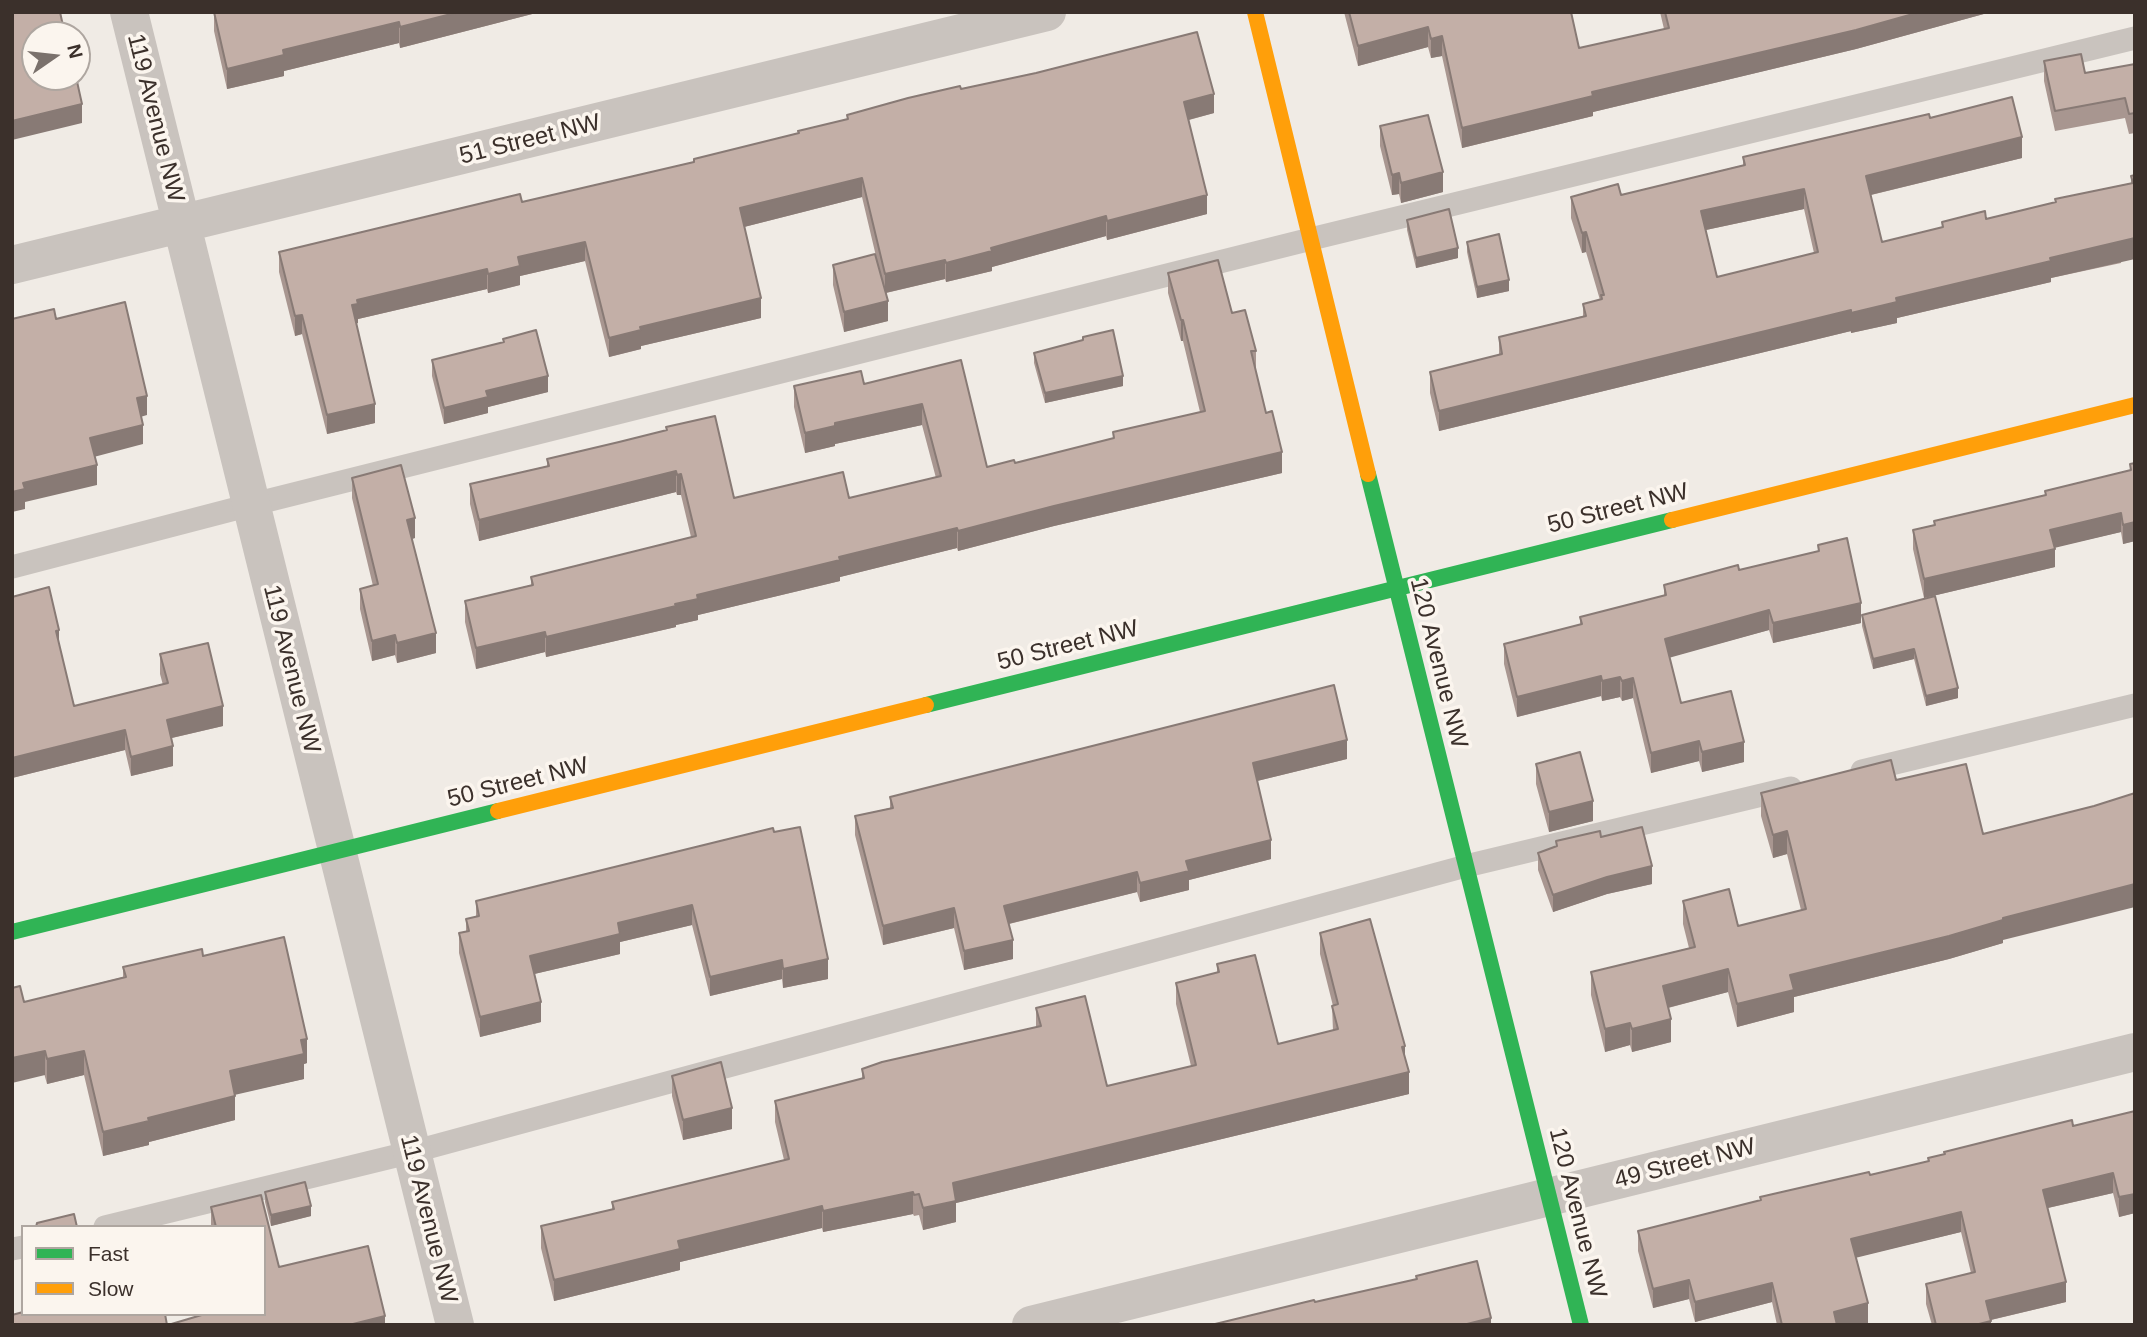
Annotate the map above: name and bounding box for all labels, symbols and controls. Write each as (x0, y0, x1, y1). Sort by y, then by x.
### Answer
north arrow (21, 21, 91, 91)
street label: 119 Avenue NW (120, 31, 190, 205)
text: N (63, 42, 87, 60)
street label: 51 Street NW (457, 109, 603, 171)
street label: 50 Street NW (1545, 478, 1691, 540)
street label: 120 Avenue NW (1403, 575, 1473, 751)
street label: 119 Avenue NW (256, 582, 326, 756)
street label: 50 Street NW (995, 615, 1141, 677)
street label: 50 Street NW (445, 752, 591, 814)
street label: 120 Avenue NW (1542, 1125, 1612, 1301)
street label: 119 Avenue NW (393, 1132, 463, 1306)
street label: 49 Street NW (1612, 1133, 1758, 1195)
legend (21, 1225, 266, 1316)
text: Fast (88, 1242, 129, 1265)
text: Slow (88, 1277, 134, 1300)

